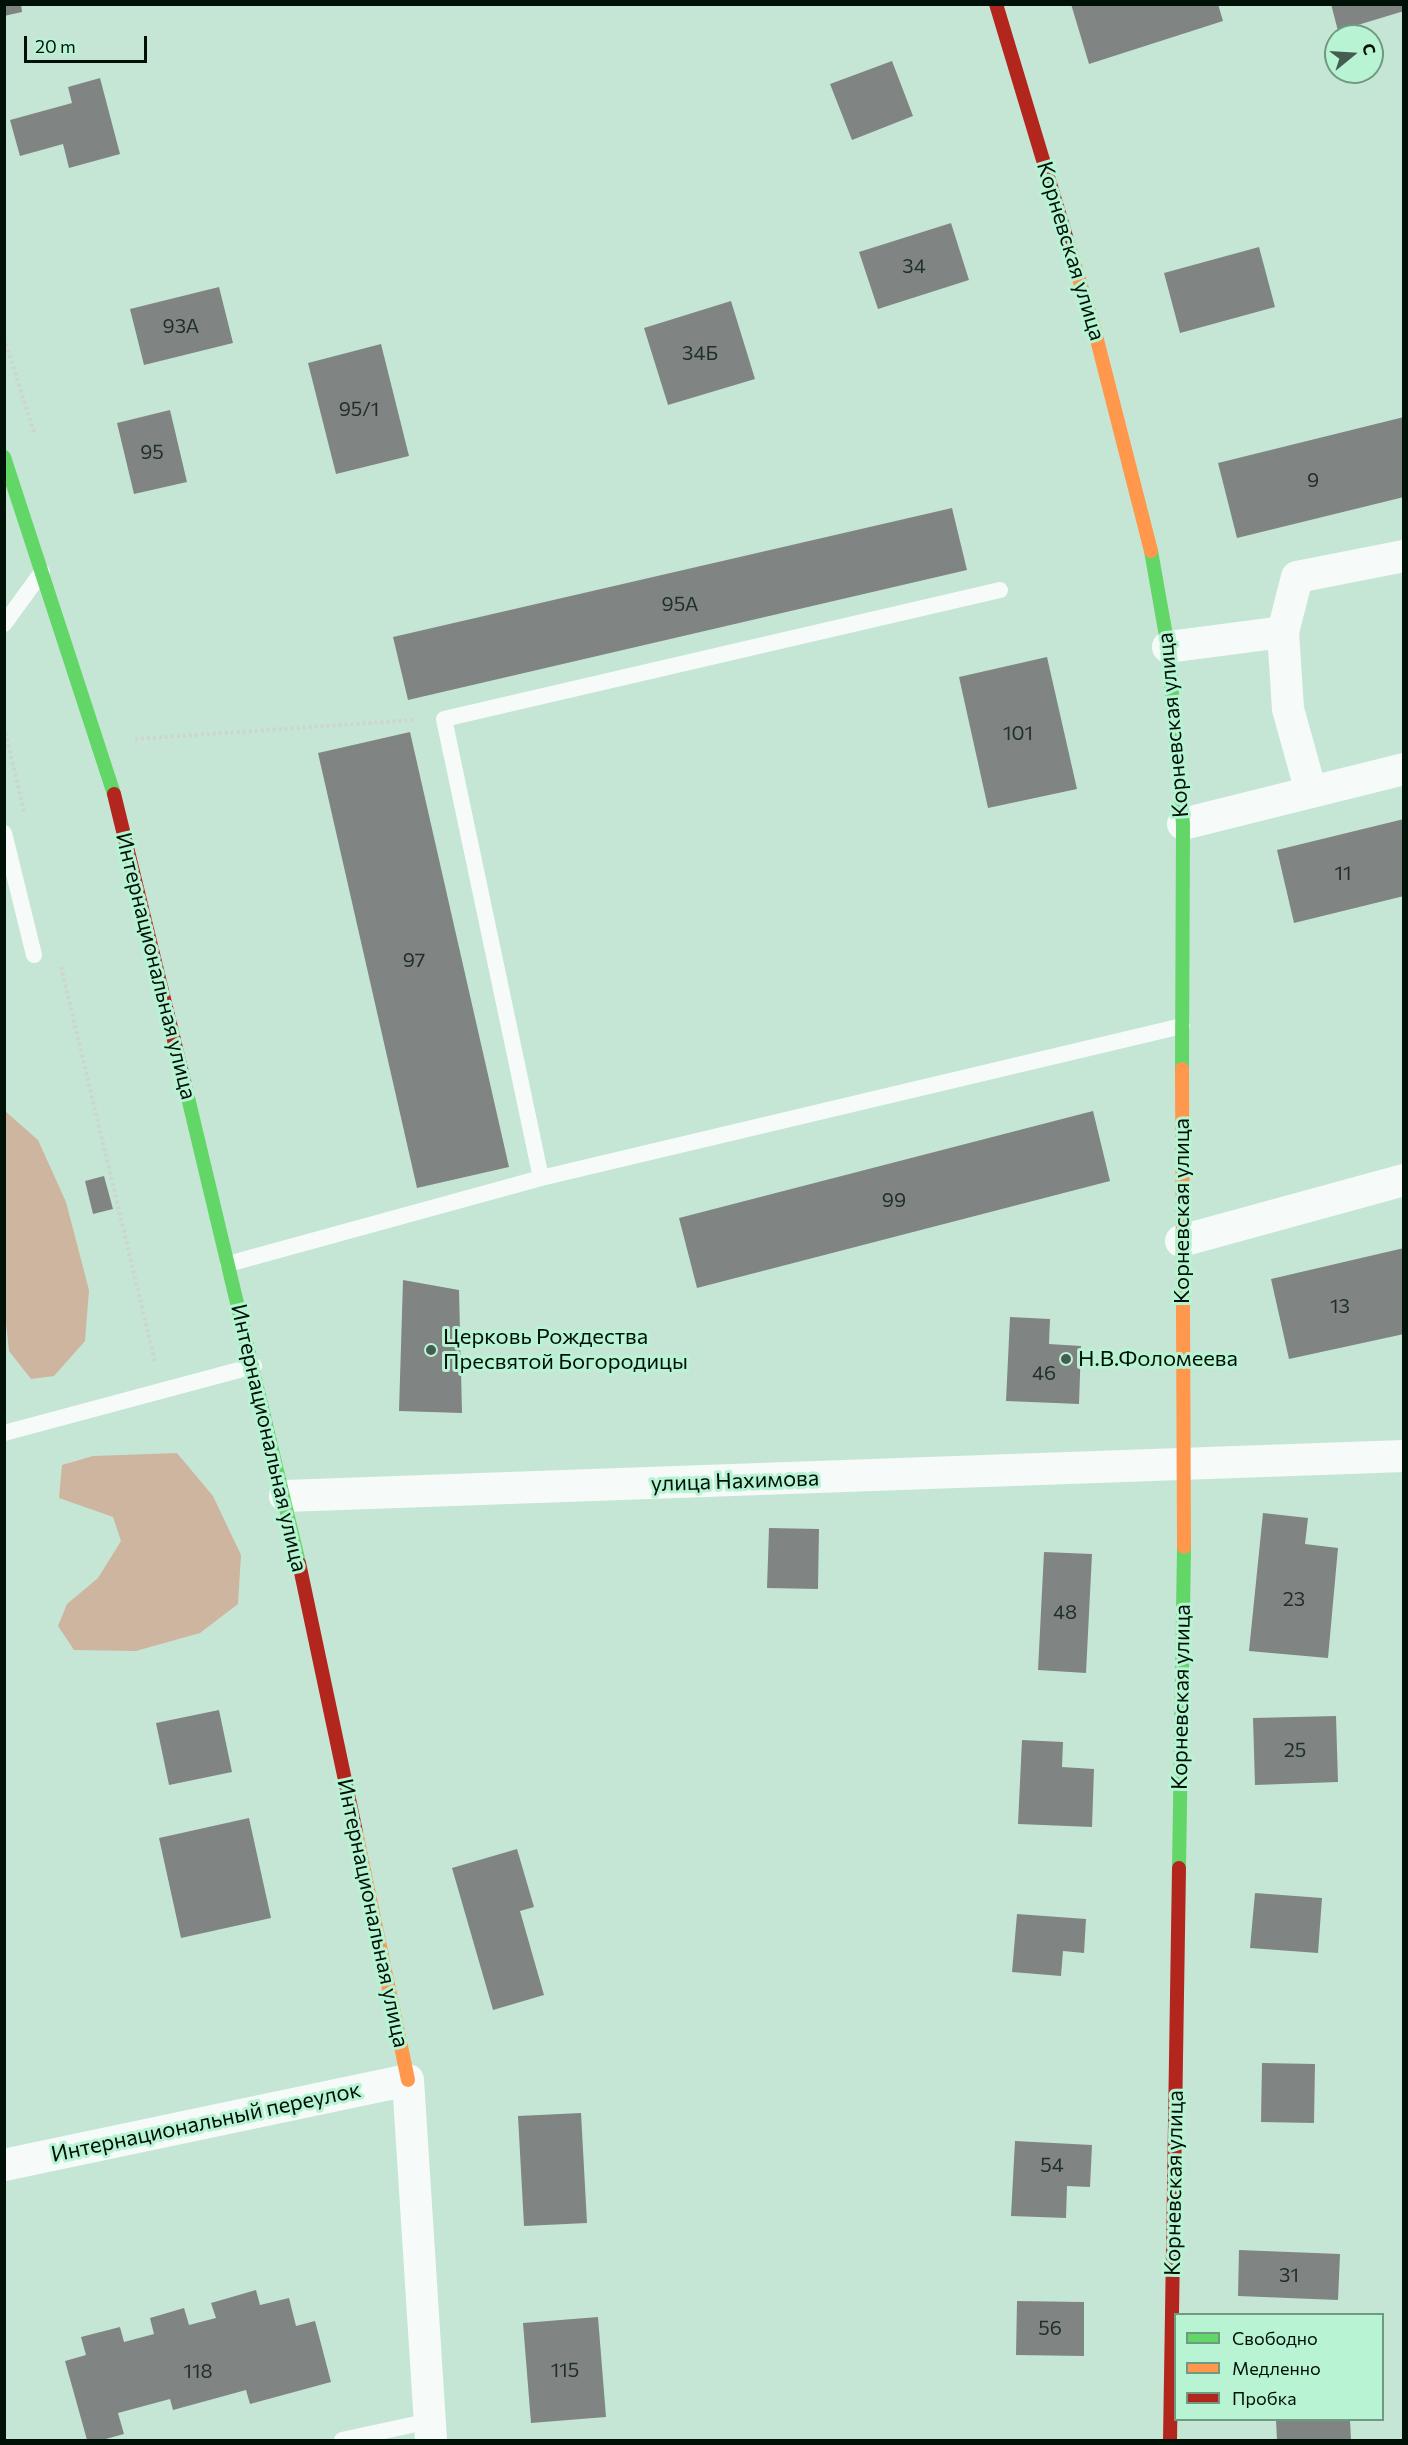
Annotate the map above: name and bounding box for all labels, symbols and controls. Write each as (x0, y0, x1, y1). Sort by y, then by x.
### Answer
scale bar (27, 24, 150, 62)
north arrow (1324, 24, 1384, 84)
text: 20 m (35, 35, 76, 57)
text: С (1359, 41, 1380, 57)
street label: Корневская улица (1031, 158, 1111, 344)
house number: 34 (902, 254, 926, 278)
house number: 93А (163, 314, 199, 338)
house number: 34Б (682, 341, 718, 365)
house number: 95/1 (339, 397, 379, 421)
house number: 95 (140, 440, 164, 464)
house number: 9 (1307, 468, 1319, 492)
house number: 95А (662, 592, 698, 616)
street label: Корневская улица (1152, 631, 1194, 819)
house number: 101 (1003, 721, 1033, 745)
street label: Интернациональная улица (110, 830, 202, 1102)
house number: 11 (1334, 861, 1352, 885)
house number: 97 (403, 948, 425, 972)
street label: Корневская улица (1169, 1118, 1195, 1304)
house number: 99 (882, 1188, 906, 1212)
house number: 13 (1330, 1294, 1350, 1318)
street label: Интернациональная улица (225, 1301, 313, 1575)
place label: Церковь Рождества Пресвятой Богородицы (443, 1324, 688, 1376)
marker: Церковь Рождества Пресвятой Богородицы (424, 1343, 438, 1357)
place label: Н.В.Фоломеева (1078, 1346, 1238, 1372)
marker: Н.В.Фоломеева (1059, 1352, 1073, 1366)
house number: 46 (1032, 1361, 1056, 1385)
street label: улица Нахимова (650, 1465, 820, 1497)
house number: 23 (1283, 1587, 1305, 1611)
house number: 48 (1053, 1600, 1077, 1624)
street label: Корневская улица (1166, 1604, 1196, 1790)
house number: 25 (1284, 1738, 1306, 1762)
street label: Интернациональная улица (332, 1776, 414, 2050)
street label: Интернациональный переулок (49, 2076, 363, 2168)
street label: Корневская улица (1159, 2090, 1189, 2276)
house number: 54 (1040, 2153, 1064, 2177)
house number: 31 (1279, 2263, 1299, 2287)
legend (1174, 2313, 1384, 2421)
house number: 56 (1038, 2316, 1062, 2340)
text: Свободно (1232, 2327, 1318, 2349)
text: Медленно (1232, 2357, 1321, 2379)
house number: 115 (551, 2358, 579, 2382)
house number: 118 (183, 2359, 213, 2383)
text: Пробка (1232, 2387, 1297, 2409)

